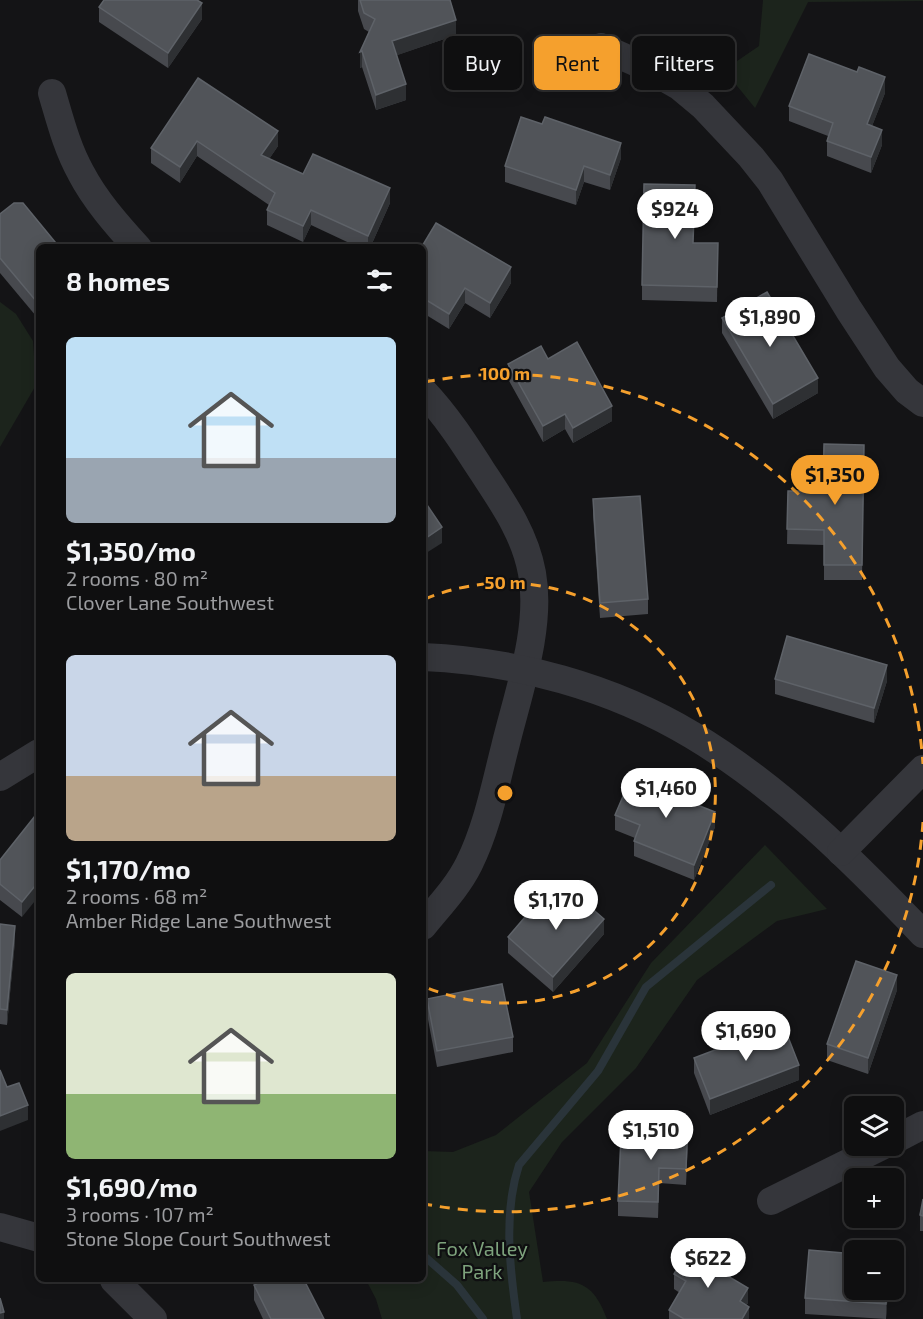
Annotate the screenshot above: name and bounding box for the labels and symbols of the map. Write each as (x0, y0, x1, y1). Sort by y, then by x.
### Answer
pin: $924 (639, 189, 711, 240)
pin: $1,890 (721, 297, 819, 348)
text: 100 m (480, 362, 530, 384)
pin: $1,350 (786, 455, 884, 506)
text: 50 m (484, 571, 526, 593)
pin: $1,460 (617, 768, 715, 819)
centre of rings (495, 783, 515, 803)
pin: $1,170 (507, 880, 605, 931)
pin: $1,690 (697, 1011, 795, 1062)
pin: $1,510 (602, 1110, 700, 1161)
park label: Fox Valley Park (436, 1236, 528, 1283)
pin: $622 (672, 1238, 744, 1289)

